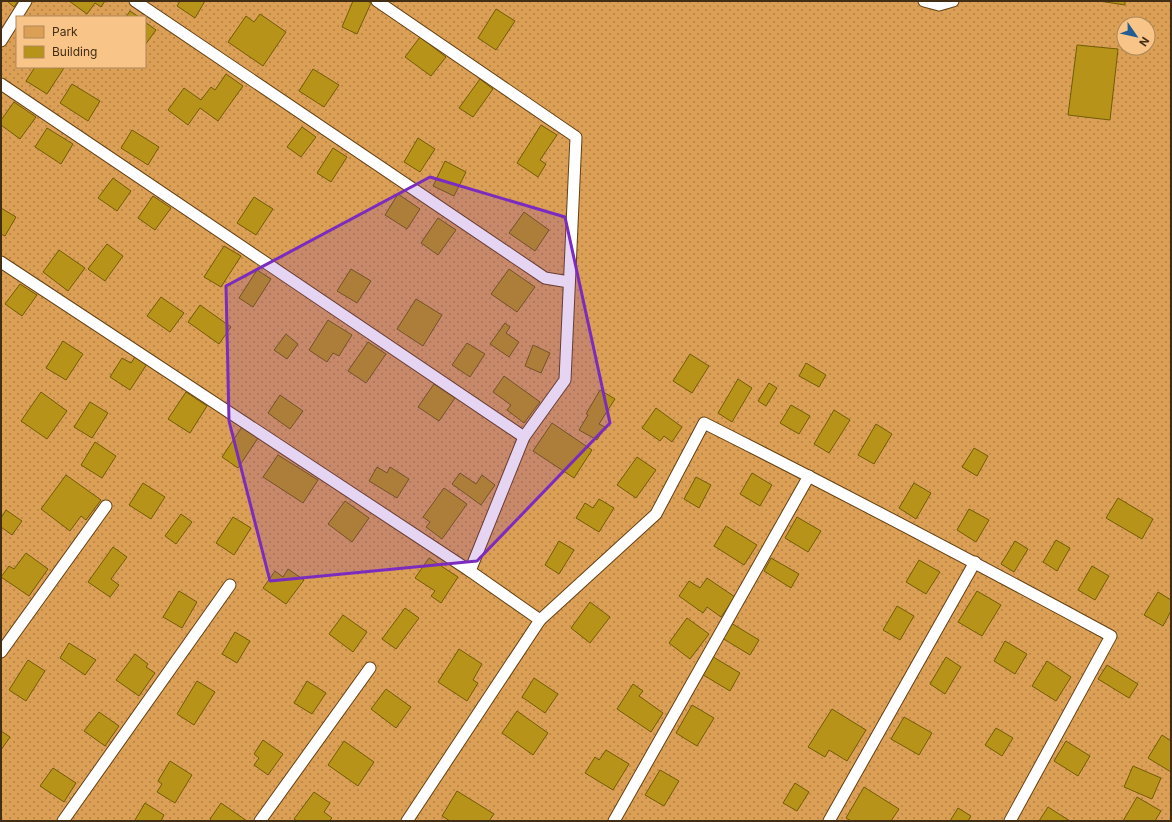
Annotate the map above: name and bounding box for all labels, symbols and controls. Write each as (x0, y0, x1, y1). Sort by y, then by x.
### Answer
legend (16, 16, 146, 68)
north arrow (1116, 16, 1156, 56)
text: Park (52, 24, 78, 39)
text: N (1136, 34, 1152, 49)
text: Building (52, 44, 97, 59)

